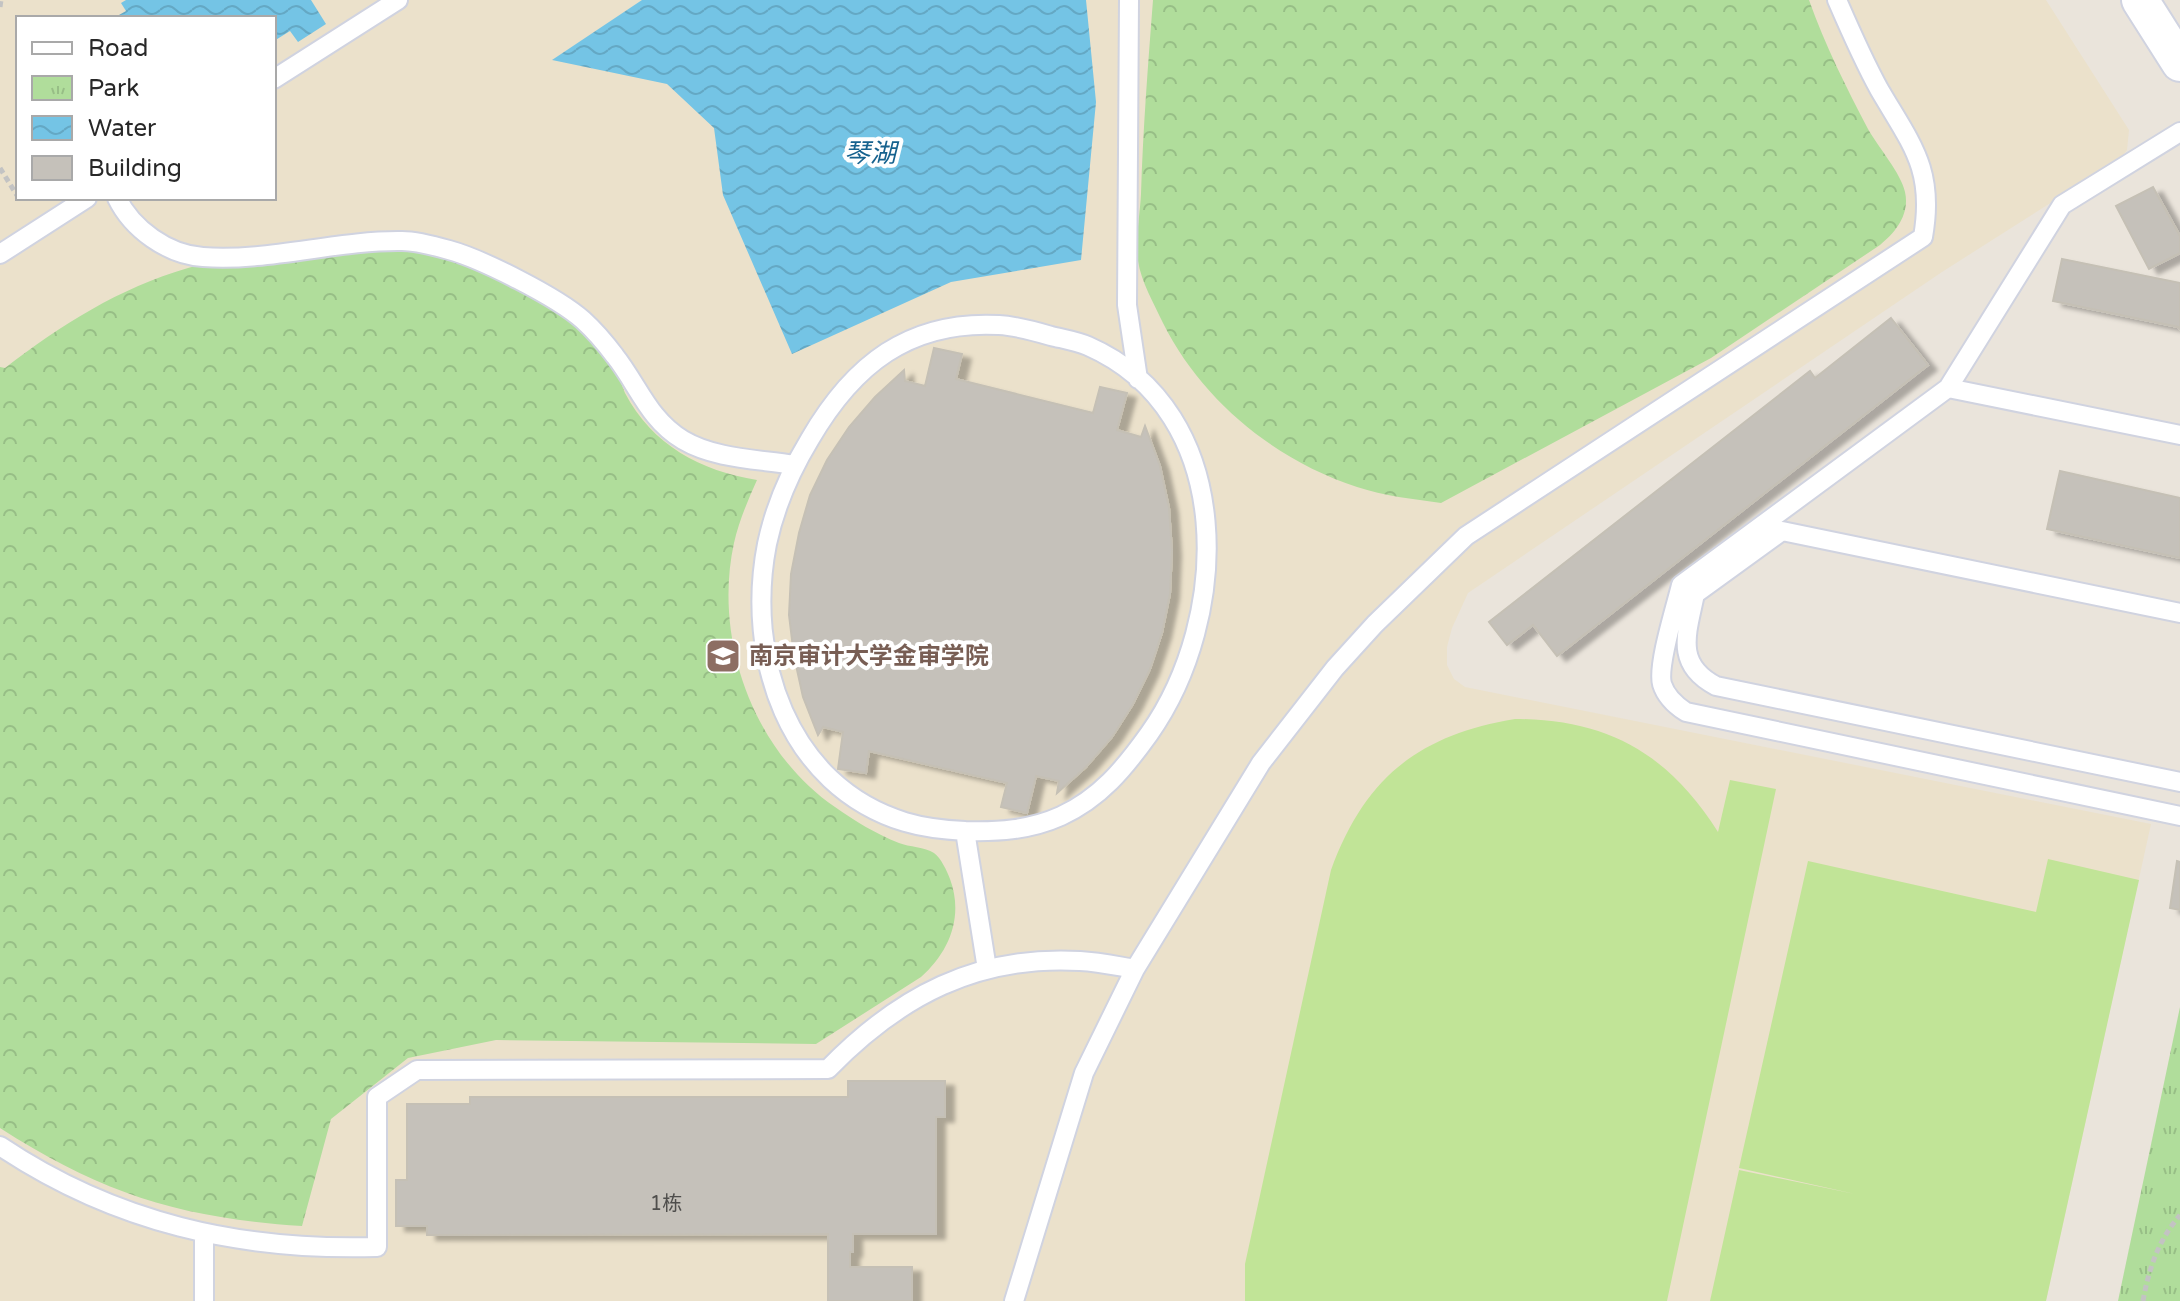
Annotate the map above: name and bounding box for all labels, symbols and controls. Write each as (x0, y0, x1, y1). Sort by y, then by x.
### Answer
legend (16, 16, 276, 200)
text: Road (88, 34, 148, 63)
text: Park (88, 74, 139, 103)
text: Water (88, 114, 157, 143)
water label: 琴湖 (844, 138, 900, 169)
text: Building (88, 154, 182, 183)
school or university icon: 南京审计大学金审学院 (704, 637, 742, 675)
place label: 南京审计大学金审学院 (749, 642, 989, 671)
house number: 1栋 (650, 1192, 682, 1216)

